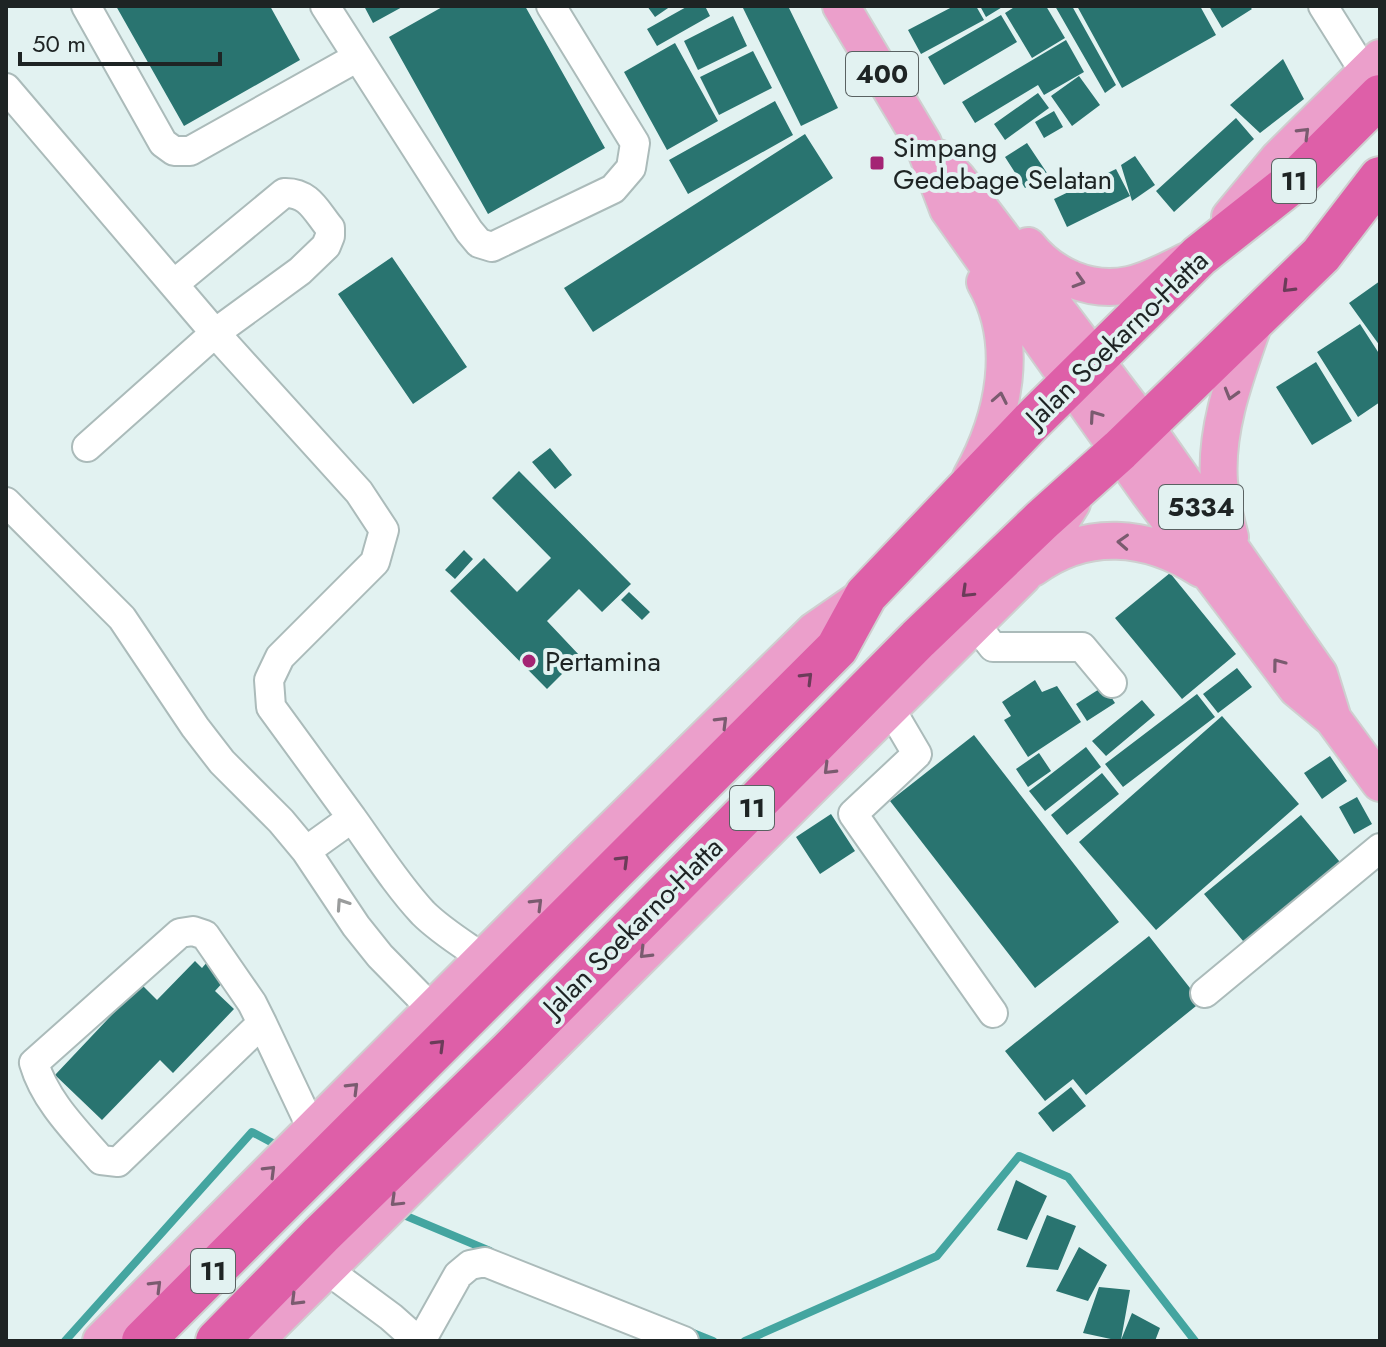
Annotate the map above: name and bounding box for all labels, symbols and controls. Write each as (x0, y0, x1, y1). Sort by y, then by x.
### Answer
scale bar (20, 16, 220, 66)
text: 50 m (32, 26, 86, 61)
road number: 400 (846, 52, 918, 96)
place label: Simpang Gedebage Selatan (893, 127, 1112, 200)
one-way arrow (1295, 128, 1309, 142)
marker: Simpang Gedebage Selatan (868, 154, 886, 172)
road number: 11 (1272, 159, 1316, 203)
street label: Jalan Soekarno-Hatta (1014, 241, 1218, 440)
one-way arrow (1072, 272, 1086, 288)
one-way arrow (1283, 278, 1297, 293)
one-way arrow (1224, 387, 1240, 401)
one-way arrow (991, 392, 1008, 405)
one-way arrow (1090, 410, 1105, 424)
road number: 5334 (1159, 485, 1243, 529)
one-way arrow (1116, 533, 1129, 550)
one-way arrow (962, 583, 976, 598)
place label: Pertamina (545, 641, 661, 682)
marker: Pertamina (520, 652, 538, 670)
one-way arrow (1274, 658, 1288, 673)
one-way arrow (798, 673, 812, 687)
one-way arrow (713, 717, 728, 731)
one-way arrow (824, 760, 838, 774)
road number: 11 (730, 786, 774, 830)
street label: Jalan Soekarno-Hatta (531, 828, 732, 1029)
one-way arrow (614, 856, 628, 871)
one-way arrow (336, 899, 351, 913)
one-way arrow (528, 899, 542, 913)
one-way arrow (640, 944, 654, 958)
one-way arrow (430, 1040, 444, 1054)
one-way arrow (344, 1083, 359, 1097)
one-way arrow (261, 1166, 275, 1180)
one-way arrow (391, 1192, 405, 1206)
road number: 11 (191, 1249, 235, 1293)
one-way arrow (147, 1281, 161, 1295)
one-way arrow (291, 1290, 305, 1305)

